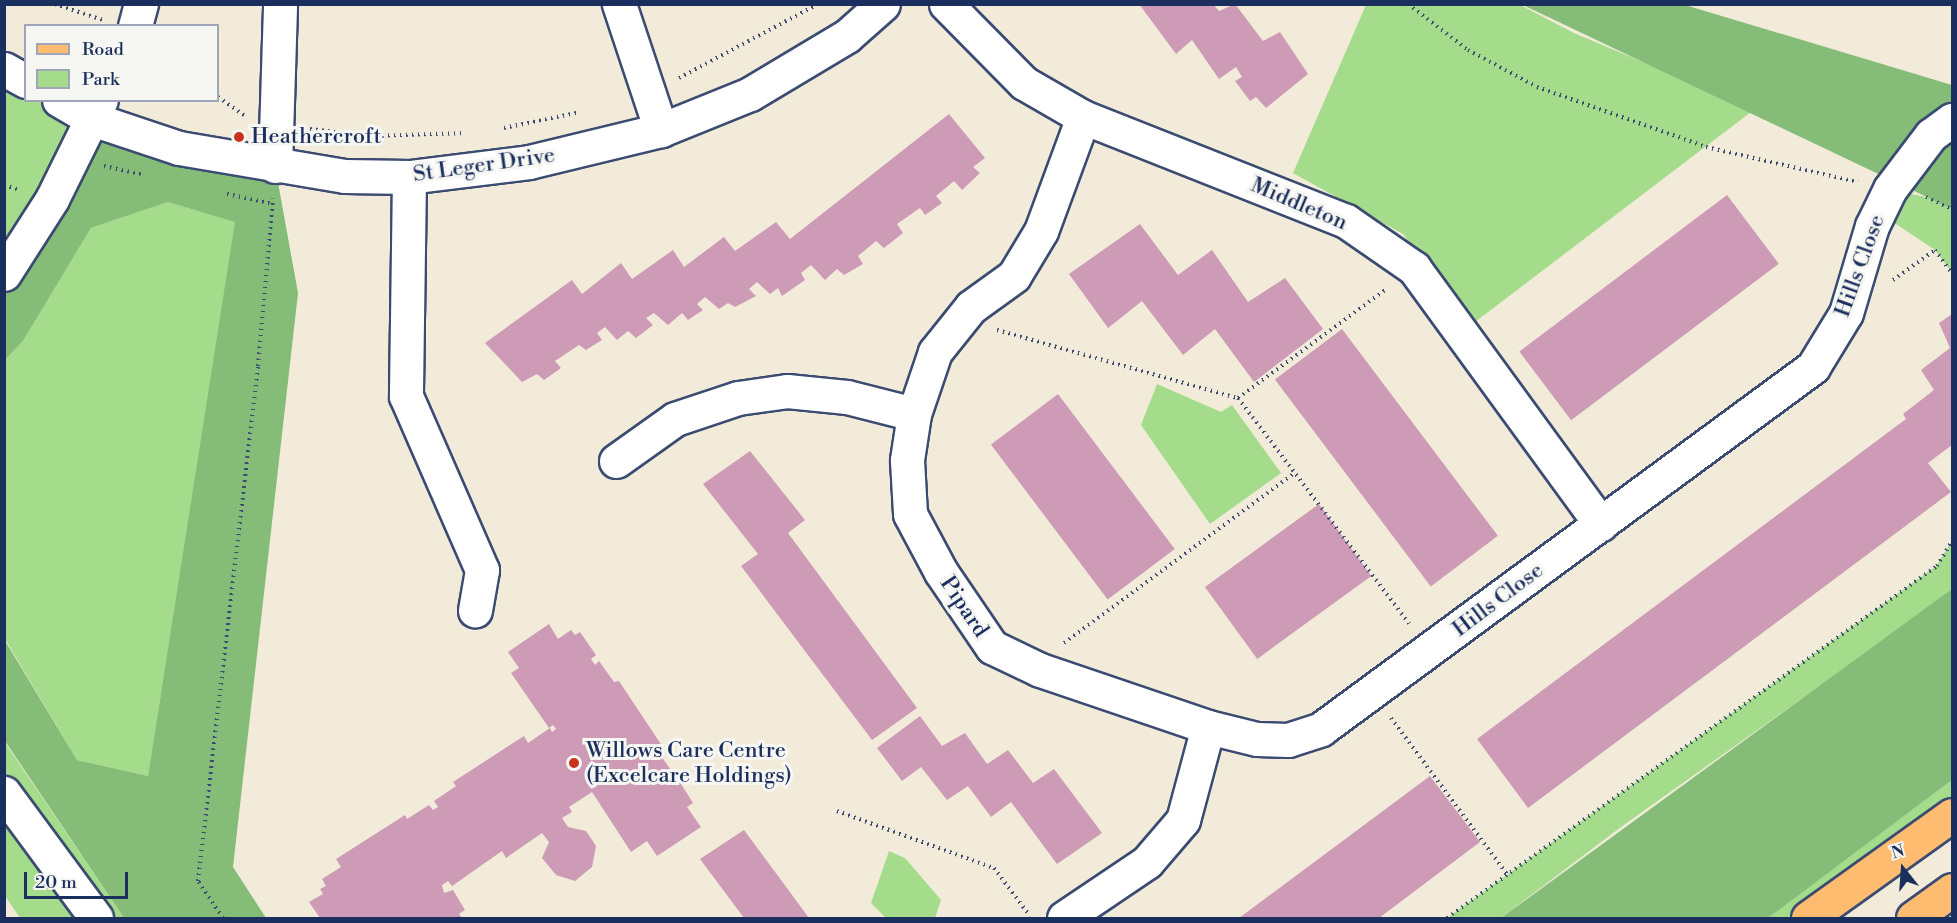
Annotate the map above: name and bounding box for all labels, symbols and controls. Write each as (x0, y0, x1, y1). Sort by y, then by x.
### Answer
legend (24, 24, 219, 102)
text: Road (82, 38, 124, 61)
text: Park (82, 68, 119, 91)
place label: Heathercroft (251, 124, 381, 150)
marker: Heathercroft (232, 130, 246, 144)
street label: St Leger Drive (411, 142, 557, 188)
street label: Middleton (1247, 172, 1351, 236)
street label: Hills Close (1829, 211, 1891, 321)
street label: Hills Close (1447, 557, 1549, 643)
street label: Pipard (934, 571, 994, 643)
place label: Willows Care Centre (Excelcare Holdings) (586, 737, 792, 788)
marker: Willows Care Centre (Excelcare Holdings) (567, 756, 581, 770)
north arrow (1873, 839, 1933, 899)
text: N (1889, 840, 1907, 863)
scale bar (27, 860, 130, 898)
text: 20 m (35, 871, 77, 894)

